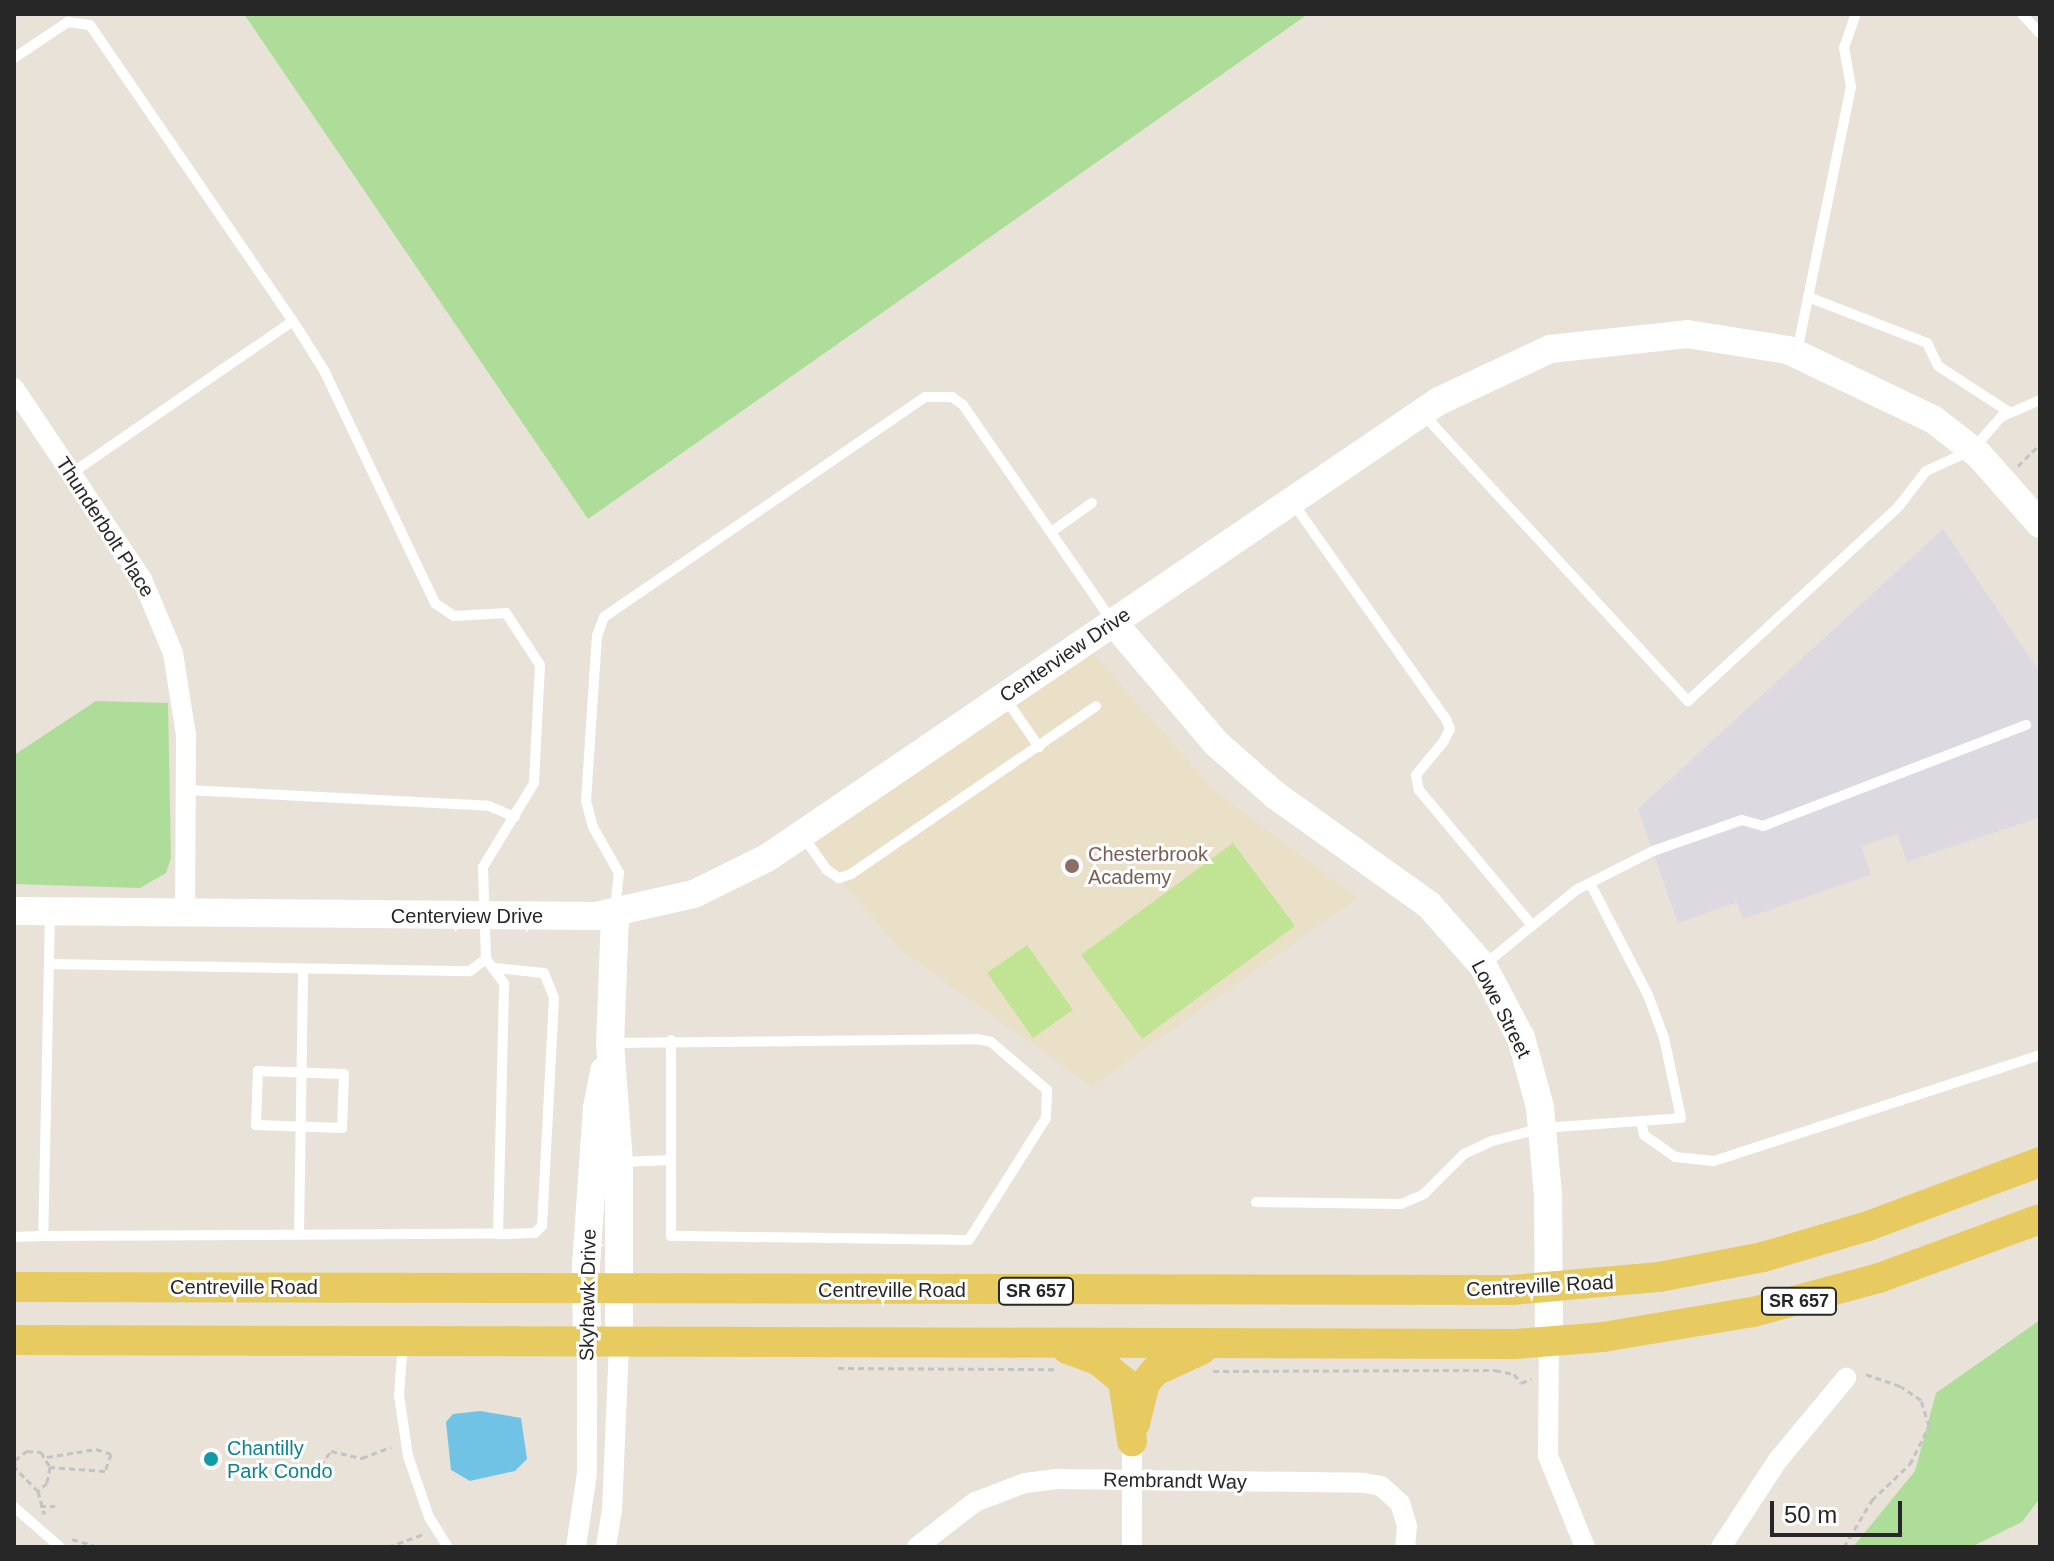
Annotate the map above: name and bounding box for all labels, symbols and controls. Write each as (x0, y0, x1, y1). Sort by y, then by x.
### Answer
street label: Thunderbolt Place (51, 452, 159, 602)
street label: Centerview Drive (995, 602, 1135, 708)
place label: Chesterbrook Academy (1088, 842, 1208, 889)
marker: Chesterbrook Academy (1063, 857, 1081, 875)
street label: Centerview Drive (391, 904, 543, 928)
street label: Lowe Street (1466, 956, 1536, 1062)
street label: Skyhawk Drive (575, 1229, 601, 1361)
street label: Centreville Road (1466, 1270, 1614, 1302)
street label: Centreville Road (170, 1275, 318, 1299)
road number: SR 657 (996, 1277, 1076, 1305)
street label: Centreville Road (818, 1278, 966, 1302)
road number: SR 657 (1759, 1287, 1839, 1315)
place label: Chantilly Park Condo (227, 1436, 333, 1483)
marker: Chantilly Park Condo (202, 1450, 220, 1468)
street label: Rembrandt Way (1103, 1468, 1247, 1494)
scale bar (1774, 1485, 1906, 1535)
text: 50 m (1784, 1501, 1837, 1528)

